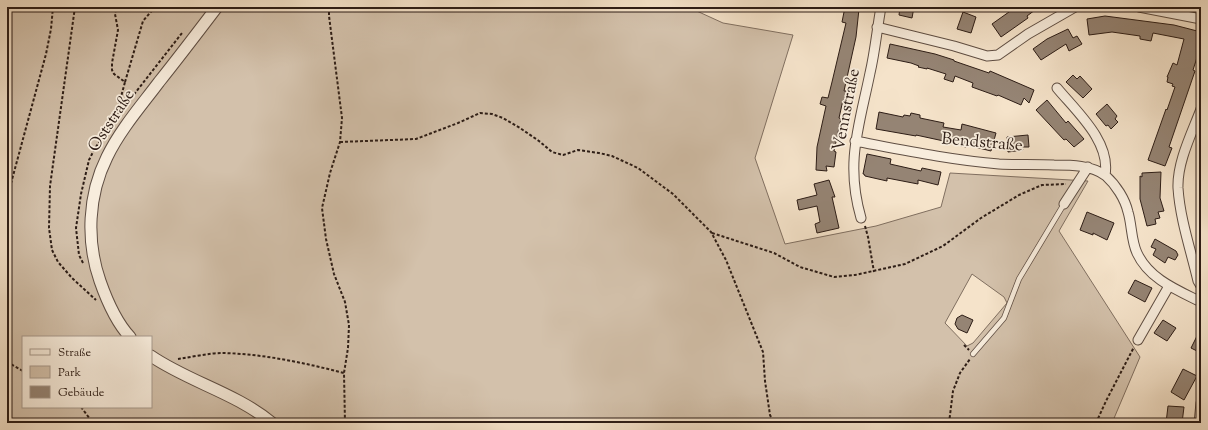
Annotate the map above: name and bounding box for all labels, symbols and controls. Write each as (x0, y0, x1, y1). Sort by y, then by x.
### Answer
street label: Vennstraße (827, 67, 867, 153)
street label: Oststraße (83, 85, 141, 157)
street label: Bendstraße (940, 127, 1024, 159)
legend (22, 336, 152, 408)
text: Straße (58, 344, 92, 362)
text: Park (58, 364, 81, 382)
text: Gebäude (58, 384, 105, 402)

